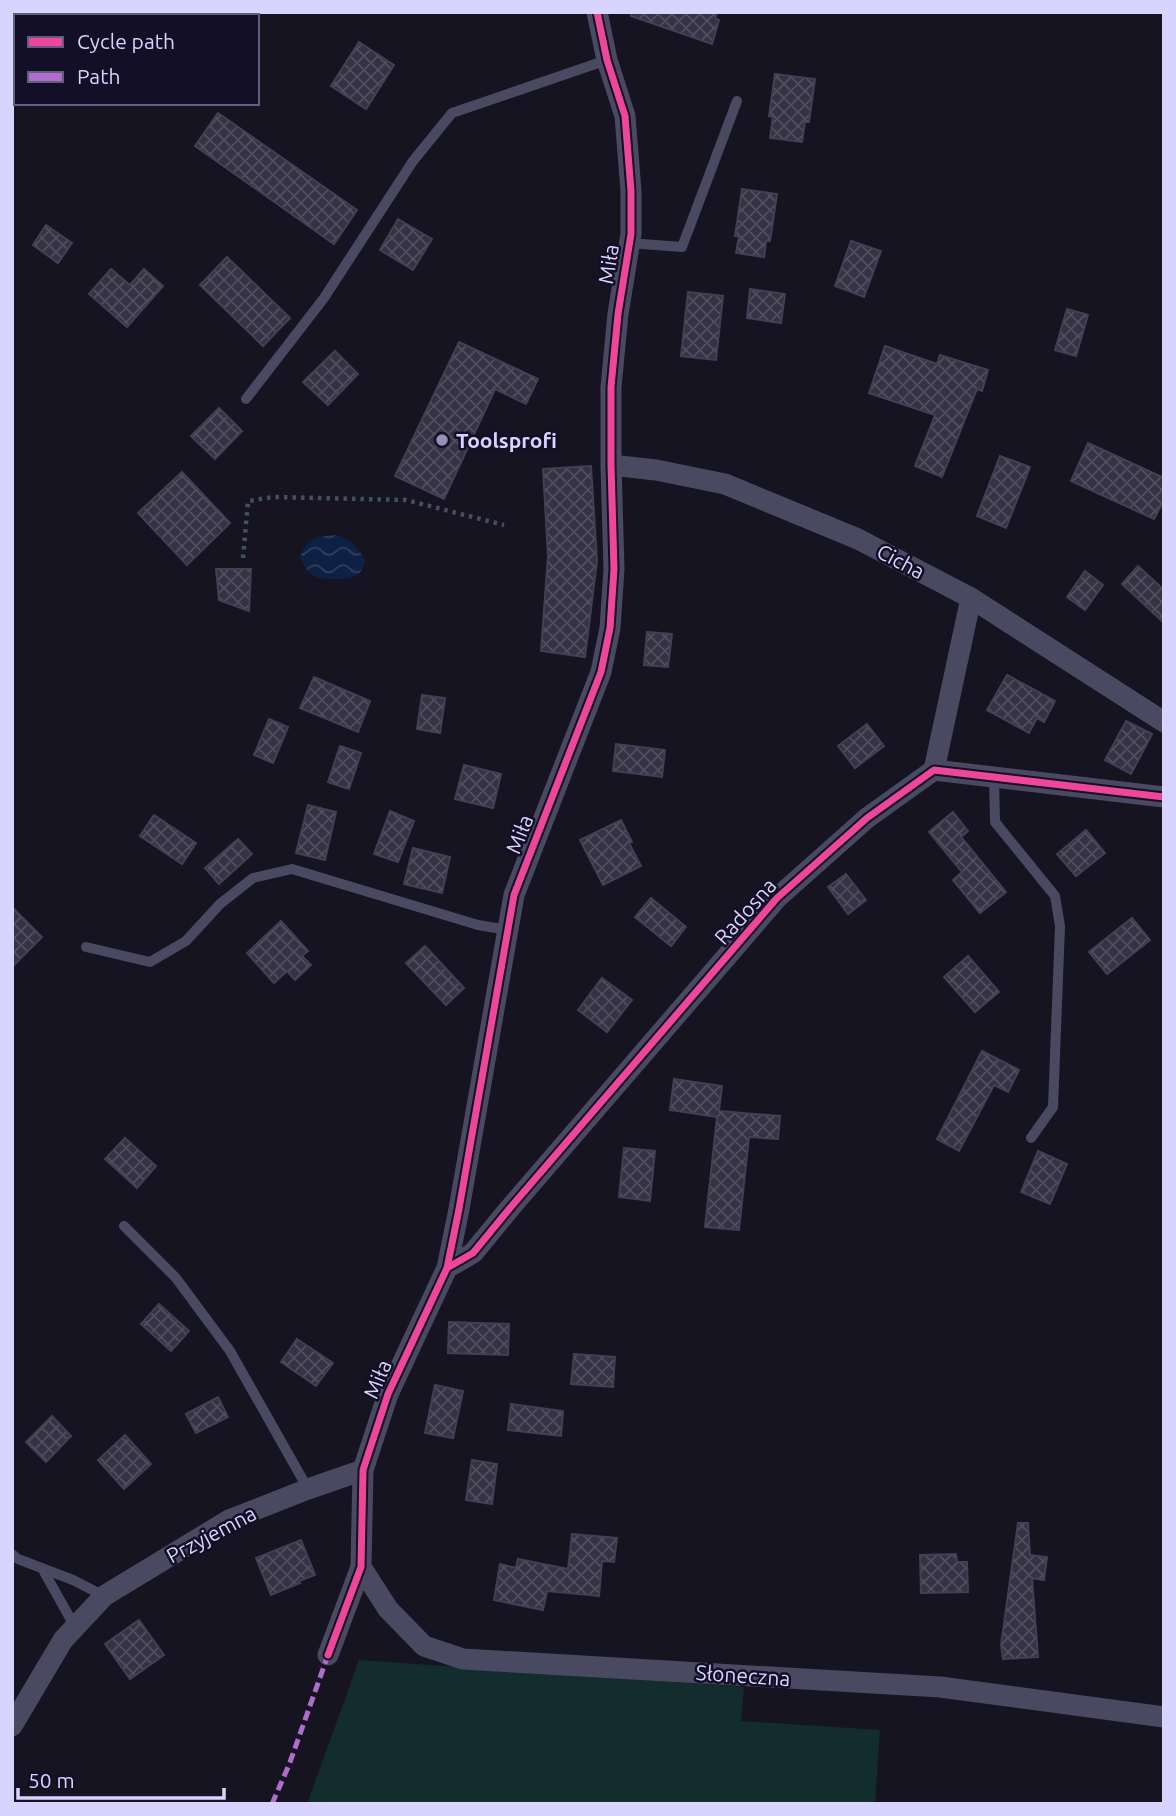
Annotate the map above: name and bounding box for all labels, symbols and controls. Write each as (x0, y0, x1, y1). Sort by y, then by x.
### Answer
legend (14, 14, 259, 105)
text: Cycle path (77, 29, 175, 53)
text: Path (77, 64, 120, 88)
street label: Miła (593, 242, 623, 286)
place label: Toolsprofi (456, 428, 557, 452)
marker: Toolsprofi (434, 432, 450, 448)
street label: Cicha (873, 539, 929, 583)
street label: Miła (500, 811, 538, 857)
street label: Radosna (709, 873, 781, 949)
street label: Miła (358, 1356, 396, 1402)
street label: Przyjemna (162, 1500, 260, 1568)
street label: Słoneczna (695, 1660, 791, 1690)
scale bar (18, 1756, 224, 1800)
text: 50 m (28, 1768, 75, 1792)

